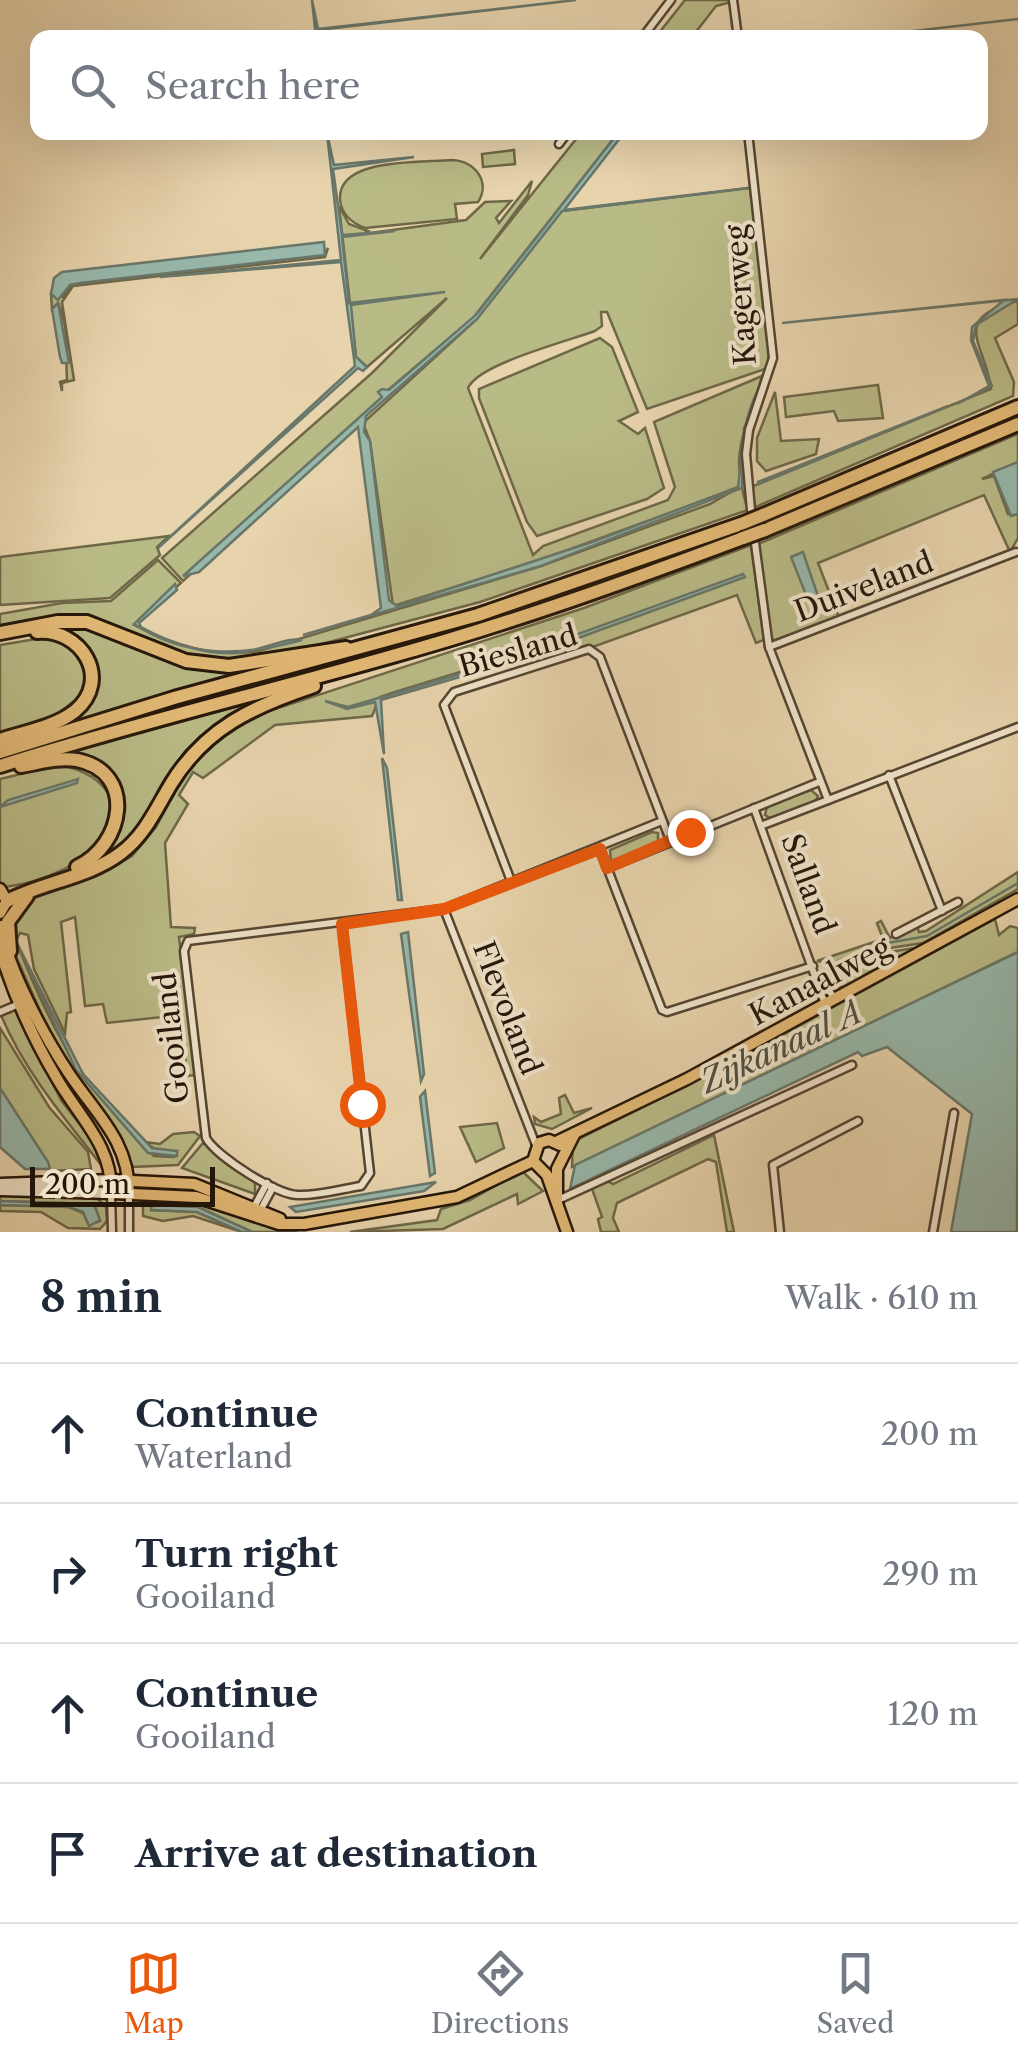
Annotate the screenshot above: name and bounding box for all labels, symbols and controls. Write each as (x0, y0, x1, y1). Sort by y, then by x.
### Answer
search box (30, 30, 988, 140)
icon: search (65, 58, 120, 113)
text: Search here (145, 62, 360, 109)
street label: Kagerweg (717, 223, 764, 367)
street label: Duiveland (789, 543, 938, 630)
street label: Biesland (454, 616, 581, 685)
route end (668, 810, 714, 856)
street label: Salland (773, 828, 844, 939)
street label: Kanaalweg (743, 928, 897, 1033)
street label: Flevoland (465, 936, 550, 1080)
street label: Gooiland (146, 971, 197, 1106)
water label: Zijkanaal A (692, 992, 868, 1102)
route start (340, 1082, 386, 1128)
scale bar (30, 1162, 215, 1206)
text: 200 m (45, 1167, 130, 1201)
text: 8 min (40, 1271, 162, 1323)
text: Walk · 610 m (785, 1278, 978, 1317)
text: Continue (135, 1390, 318, 1437)
icon: ahead (40, 1406, 95, 1461)
text: 200 m (881, 1414, 978, 1453)
text: Waterland (135, 1437, 293, 1476)
text: Turn right (135, 1530, 338, 1577)
icon: right (40, 1546, 95, 1601)
text: 290 m (882, 1554, 978, 1593)
text: Gooiland (135, 1577, 276, 1616)
text: Continue (135, 1670, 318, 1717)
icon: ahead (40, 1686, 95, 1741)
text: 120 m (888, 1694, 978, 1733)
text: Gooiland (135, 1717, 276, 1756)
icon: arrive (40, 1826, 95, 1881)
text: Arrive at destination (135, 1830, 538, 1877)
tab: Map (124, 1946, 184, 2040)
tab: Directions (431, 1946, 569, 2040)
tab: Saved (817, 1946, 894, 2040)

